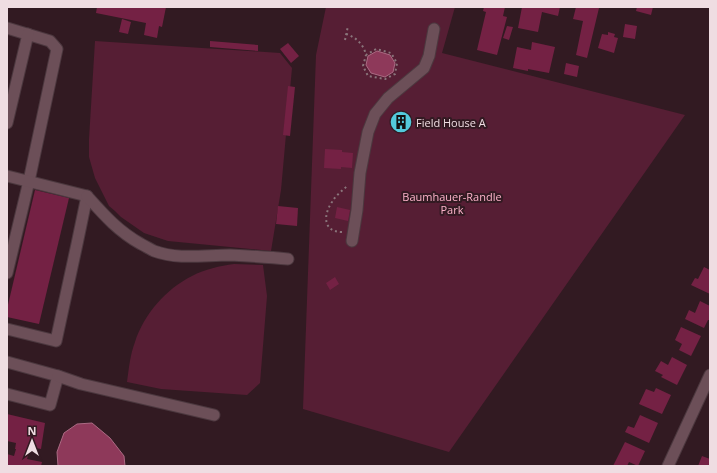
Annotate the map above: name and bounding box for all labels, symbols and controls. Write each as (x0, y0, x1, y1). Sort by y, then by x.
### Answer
building icon: Field House A (388, 109, 414, 135)
place label: Field House A (416, 115, 486, 130)
park label: Baumhauer-Randle Park (402, 189, 502, 217)
north arrow (12, 421, 52, 461)
text: N (28, 423, 36, 438)

